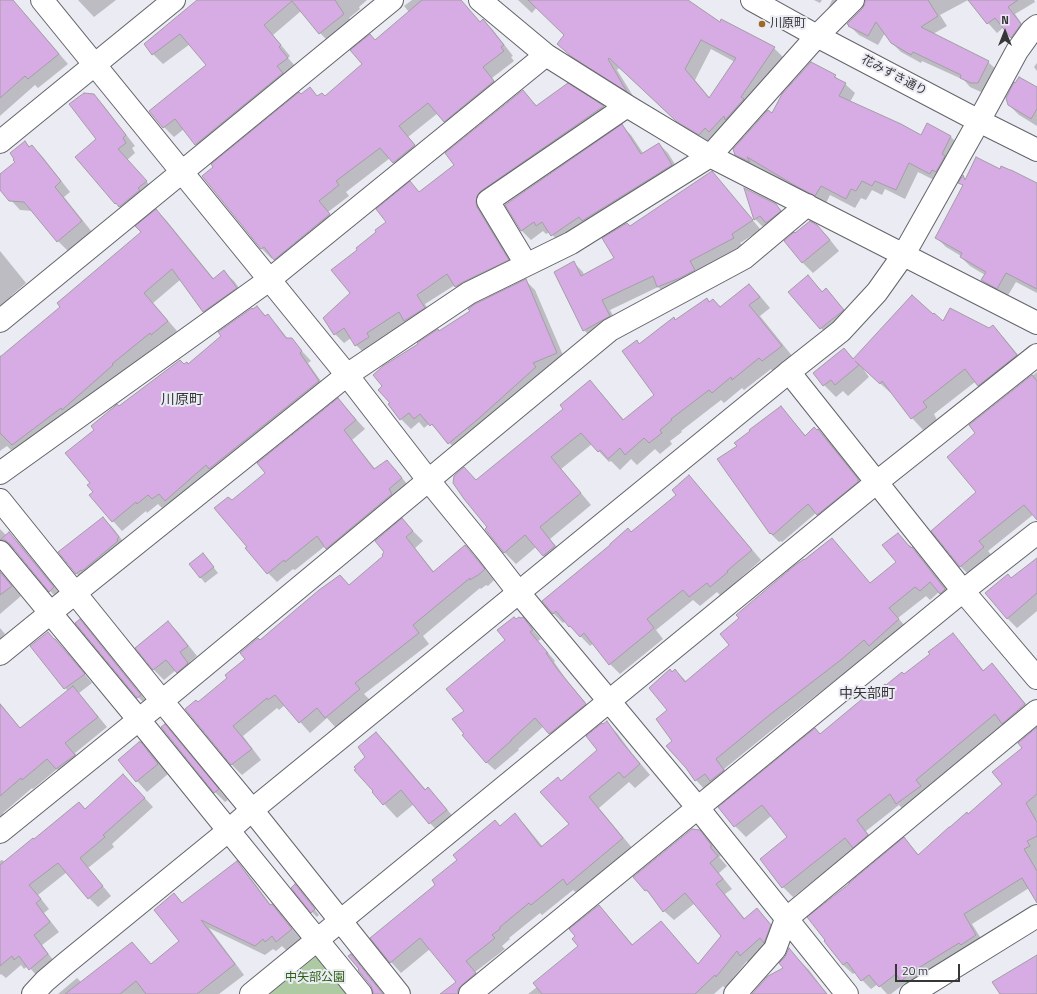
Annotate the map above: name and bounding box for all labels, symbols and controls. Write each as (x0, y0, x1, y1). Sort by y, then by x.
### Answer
north arrow (985, 12, 1025, 52)
text: N (1001, 12, 1009, 28)
place label: 川原町 (770, 17, 806, 31)
marker: 川原町 (757, 19, 767, 29)
street label: 花みずき通り (859, 53, 929, 99)
district label: 川原町 (161, 393, 203, 409)
district label: 中矢部町 (839, 687, 895, 703)
scale bar (897, 956, 962, 982)
text: 20 m (902, 961, 928, 980)
park label: 中矢部公園 (285, 971, 345, 985)

